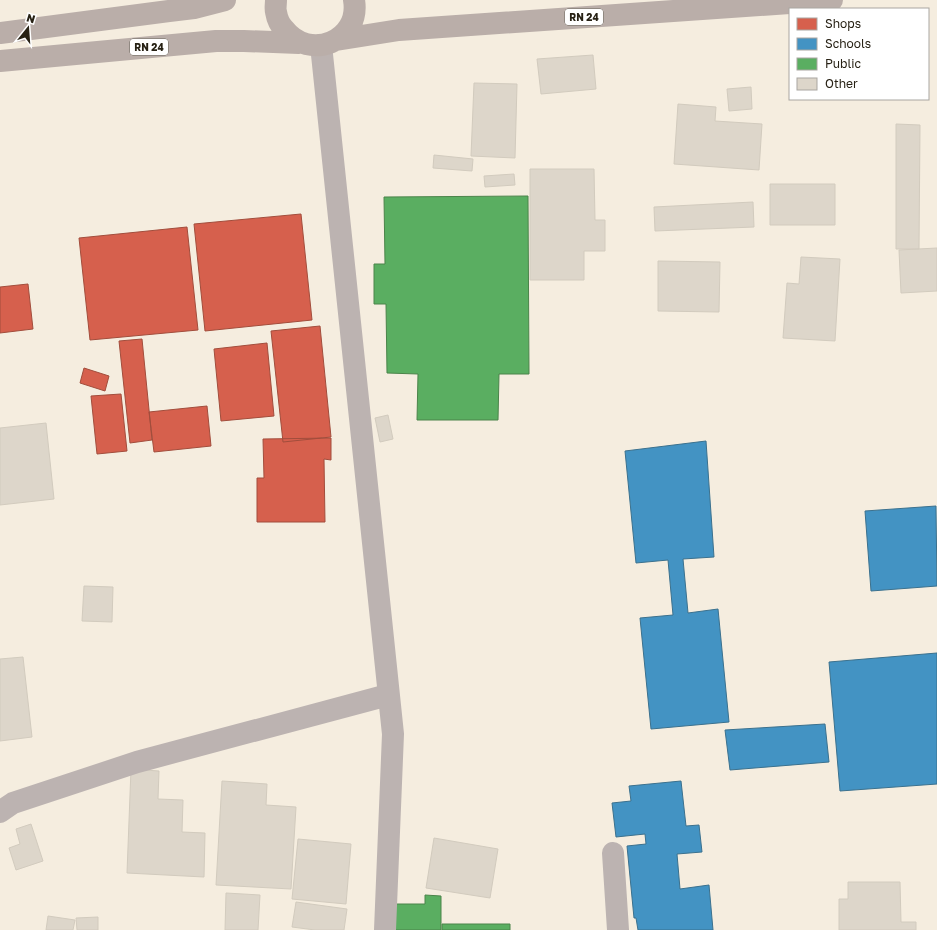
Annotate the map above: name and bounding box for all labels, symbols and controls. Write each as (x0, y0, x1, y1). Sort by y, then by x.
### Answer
north arrow (8, 8, 48, 48)
legend (789, 8, 929, 100)
road number: RN 24 (565, 9, 603, 25)
text: N (25, 11, 37, 25)
text: Shops (825, 16, 861, 31)
text: Schools (825, 36, 871, 51)
road number: RN 24 (130, 39, 168, 55)
text: Public (825, 56, 862, 71)
text: Other (825, 76, 858, 91)

